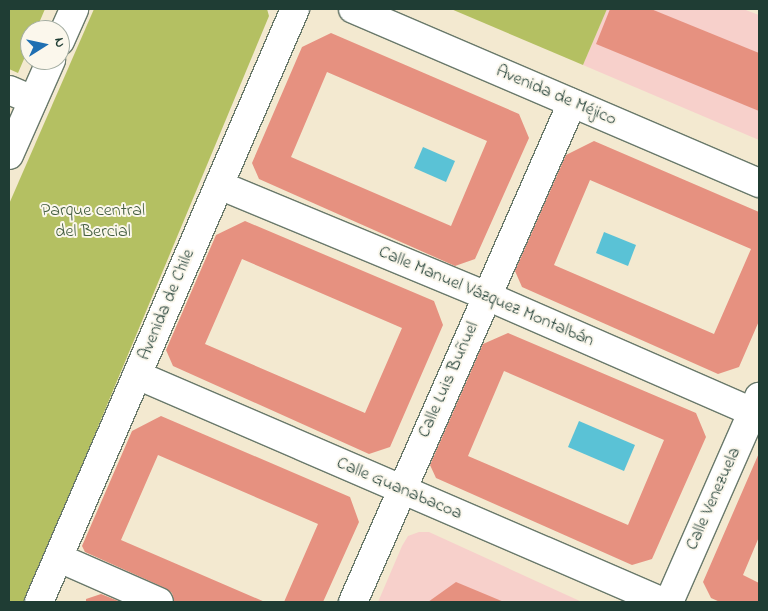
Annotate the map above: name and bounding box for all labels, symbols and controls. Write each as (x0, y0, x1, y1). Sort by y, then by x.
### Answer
north arrow (20, 20, 70, 70)
text: N (48, 36, 70, 49)
street label: Avenida de Méjico (492, 61, 620, 131)
park label: Parque central del Bercial (41, 201, 145, 243)
street label: Calle Manuel Vázquez Montalbán (375, 242, 597, 352)
street label: Avenida de Chile (134, 246, 200, 364)
street label: Calle Luis Buñuel (414, 319, 484, 441)
street label: Calle Venezuela (682, 444, 746, 554)
street label: Calle Guanabacoa (333, 453, 465, 525)

